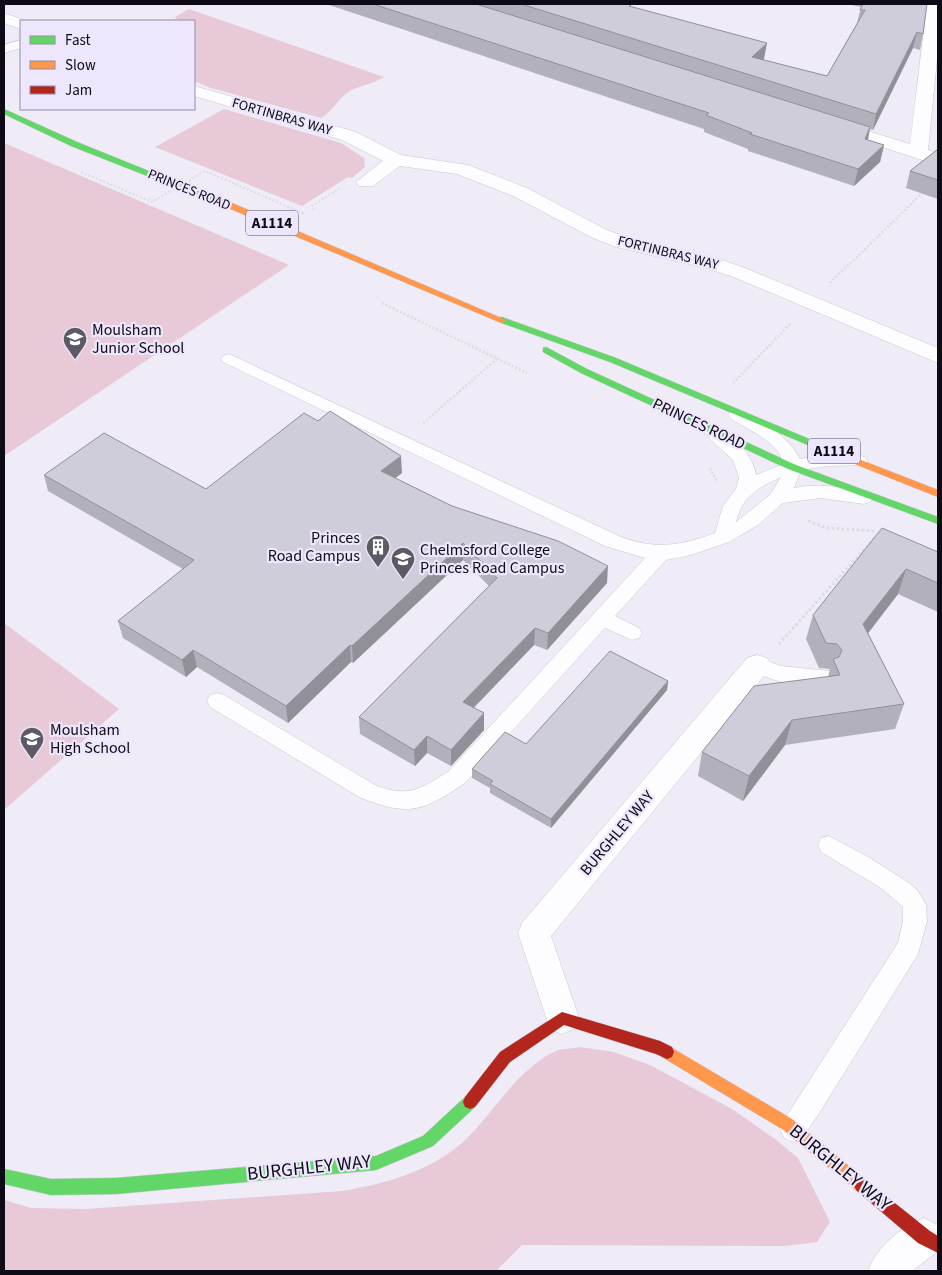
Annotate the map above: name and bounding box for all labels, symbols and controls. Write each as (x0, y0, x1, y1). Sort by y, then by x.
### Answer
legend (20, 20, 195, 110)
text: Fast (65, 30, 91, 51)
text: Slow (65, 55, 96, 76)
text: Jam (65, 80, 92, 101)
street label: FORTINBRAS WAY (230, 93, 335, 141)
street label: PRINCES ROAD (145, 164, 233, 216)
road number: A1114 (246, 210, 298, 236)
street label: FORTINBRAS WAY (616, 231, 721, 275)
place label: Moulsham Junior School (92, 319, 184, 359)
school or university icon: Moulsham Junior School (62, 326, 88, 360)
street label: PRINCES ROAD (649, 393, 749, 455)
road number: A1114 (808, 438, 860, 464)
place label: Princes Road Campus (268, 527, 360, 567)
building icon: Princes Road Campus (365, 534, 391, 568)
place label: Chelmsford College Princes Road Campus (420, 539, 565, 579)
school or university icon: Chelmsford College Princes Road Campus (390, 546, 416, 580)
place label: Moulsham High School (50, 719, 130, 759)
school or university icon: Moulsham High School (19, 726, 45, 760)
street label: BURGHLEY WAY (575, 785, 659, 880)
street label: BURGHLEY WAY (783, 1118, 898, 1218)
street label: BURGHLEY WAY (246, 1148, 373, 1188)

